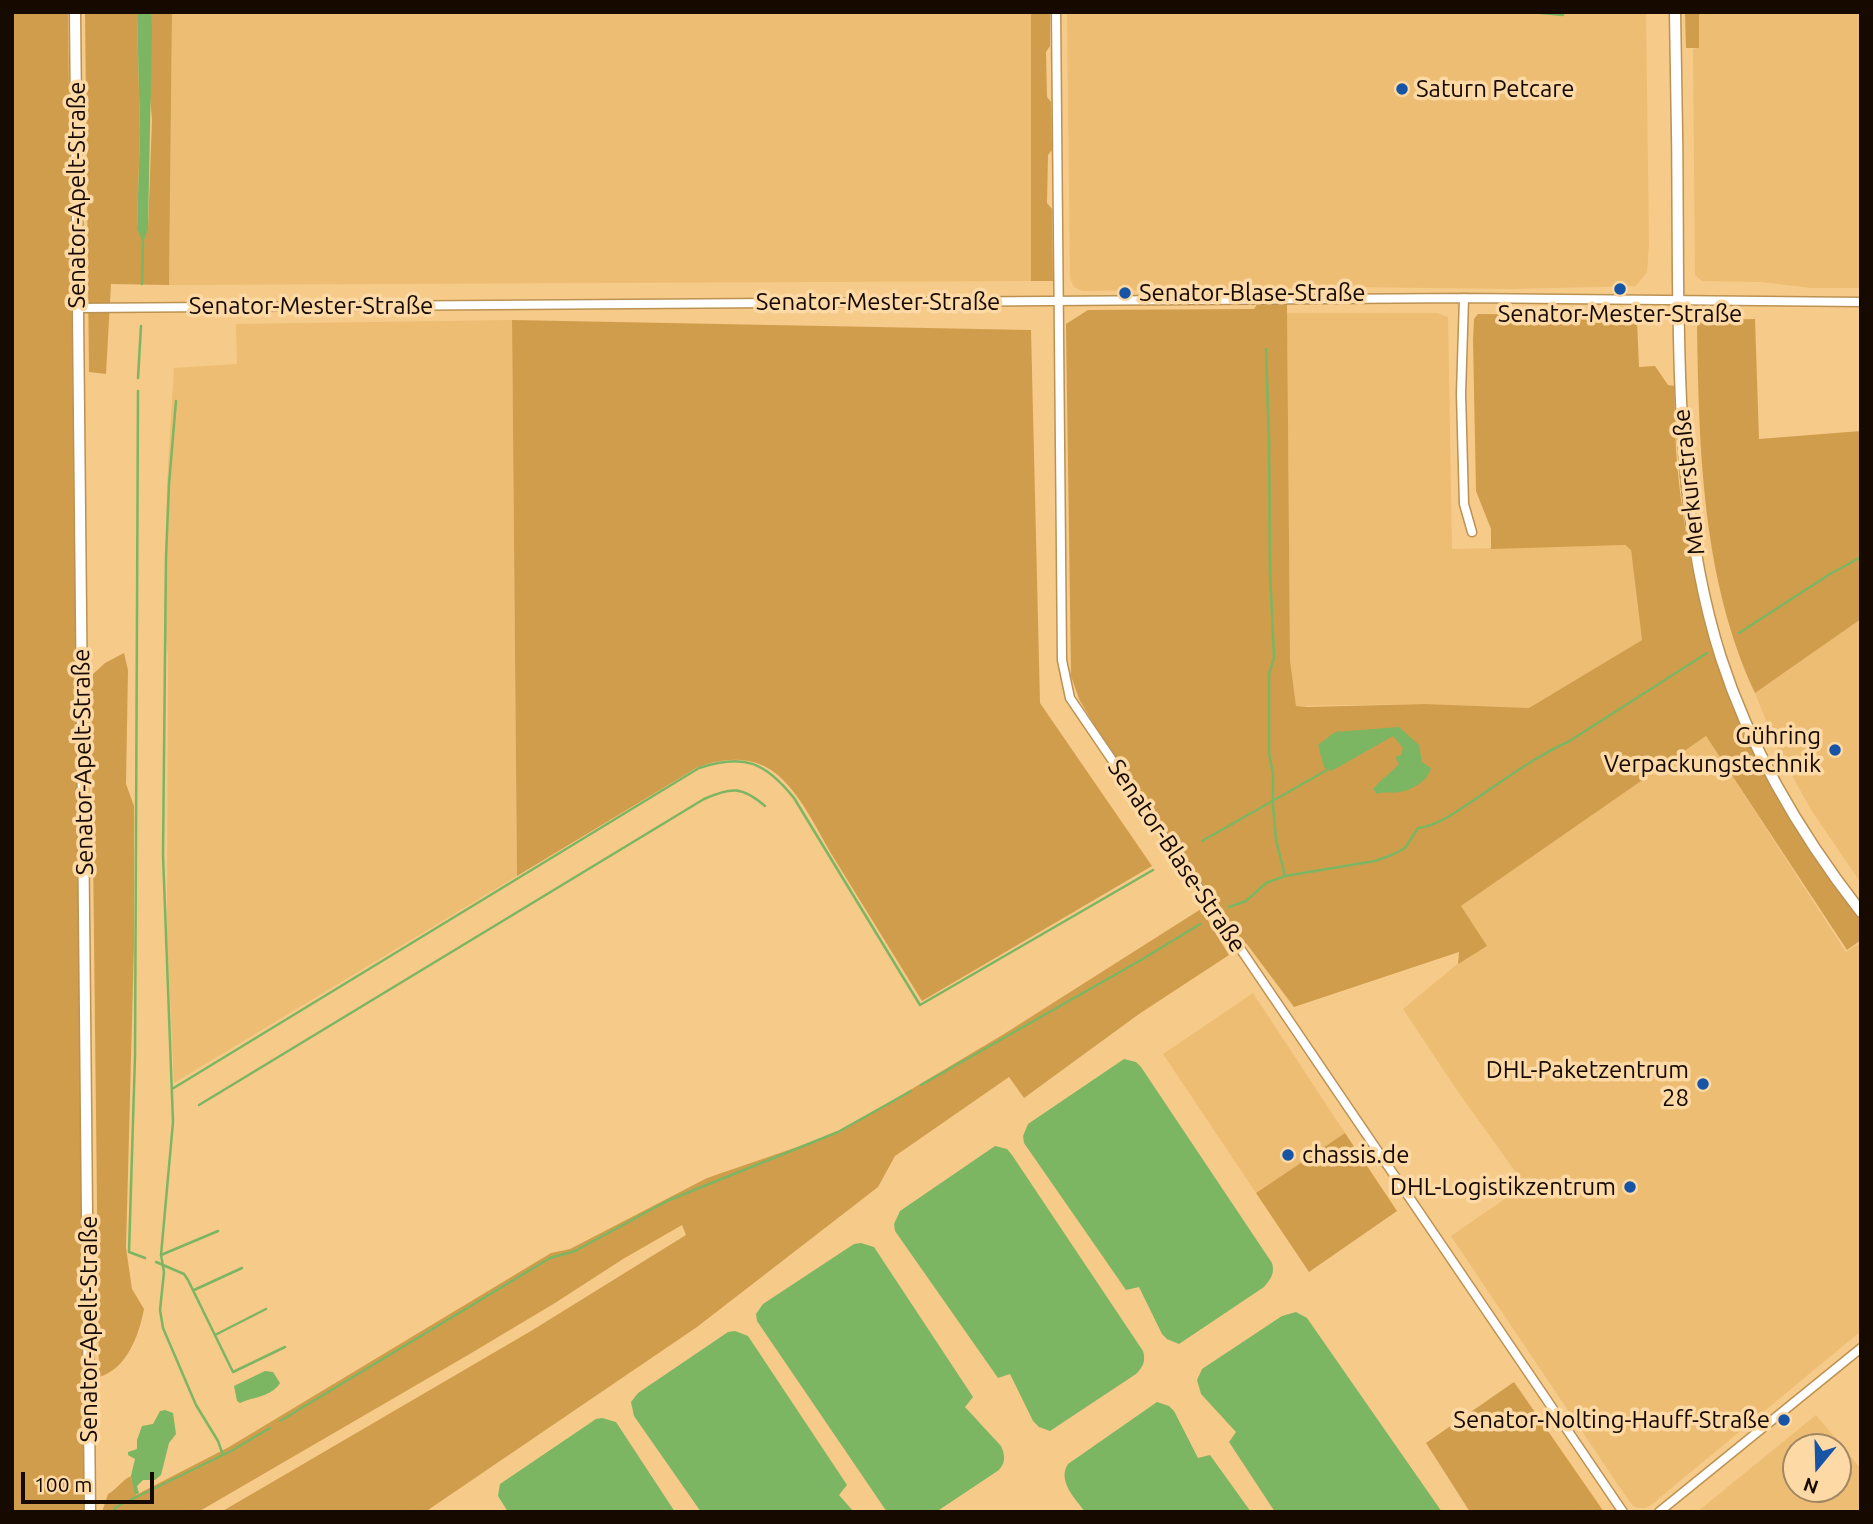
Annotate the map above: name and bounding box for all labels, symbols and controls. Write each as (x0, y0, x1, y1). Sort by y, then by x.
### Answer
place label: Saturn Petcare (1416, 75, 1575, 103)
marker: Saturn Petcare (1394, 81, 1410, 97)
street label: Senator-Apelt-Straße (63, 82, 91, 308)
place label: Senator-Blase-Straße (1139, 279, 1366, 307)
marker: Senator-Mester-Straße (1612, 281, 1628, 297)
marker: Senator-Blase-Straße (1117, 285, 1133, 301)
street label: Senator-Mester-Straße (756, 288, 1000, 316)
street label: Senator-Mester-Straße (189, 292, 433, 320)
place label: Senator-Mester-Straße (1498, 300, 1742, 328)
street label: Merkurstraße (1667, 407, 1711, 557)
street label: Senator-Apelt-Straße (67, 648, 99, 876)
place label: Gühring Verpackungstechnik (1604, 722, 1821, 778)
marker: Gühring Verpackungstechnik (1827, 742, 1843, 758)
street label: Senator-Blase-Straße (1102, 754, 1252, 958)
place label: DHL-Paketzentrum 28 (1486, 1056, 1689, 1112)
marker: DHL-Paketzentrum 28 (1695, 1076, 1711, 1092)
place label: chassis.de (1302, 1141, 1409, 1169)
marker: chassis.de (1280, 1147, 1296, 1163)
place label: DHL-Logistikzentrum (1390, 1173, 1616, 1201)
marker: DHL-Logistikzentrum (1622, 1179, 1638, 1195)
street label: Senator-Apelt-Straße (75, 1216, 103, 1442)
place label: Senator-Nolting-Hauff-Straße (1453, 1406, 1770, 1434)
marker: Senator-Nolting-Hauff-Straße (1776, 1412, 1792, 1428)
north arrow (1782, 1433, 1852, 1503)
scale bar (24, 1458, 158, 1502)
text: 100 m (34, 1472, 92, 1496)
text: N (1801, 1473, 1821, 1499)

